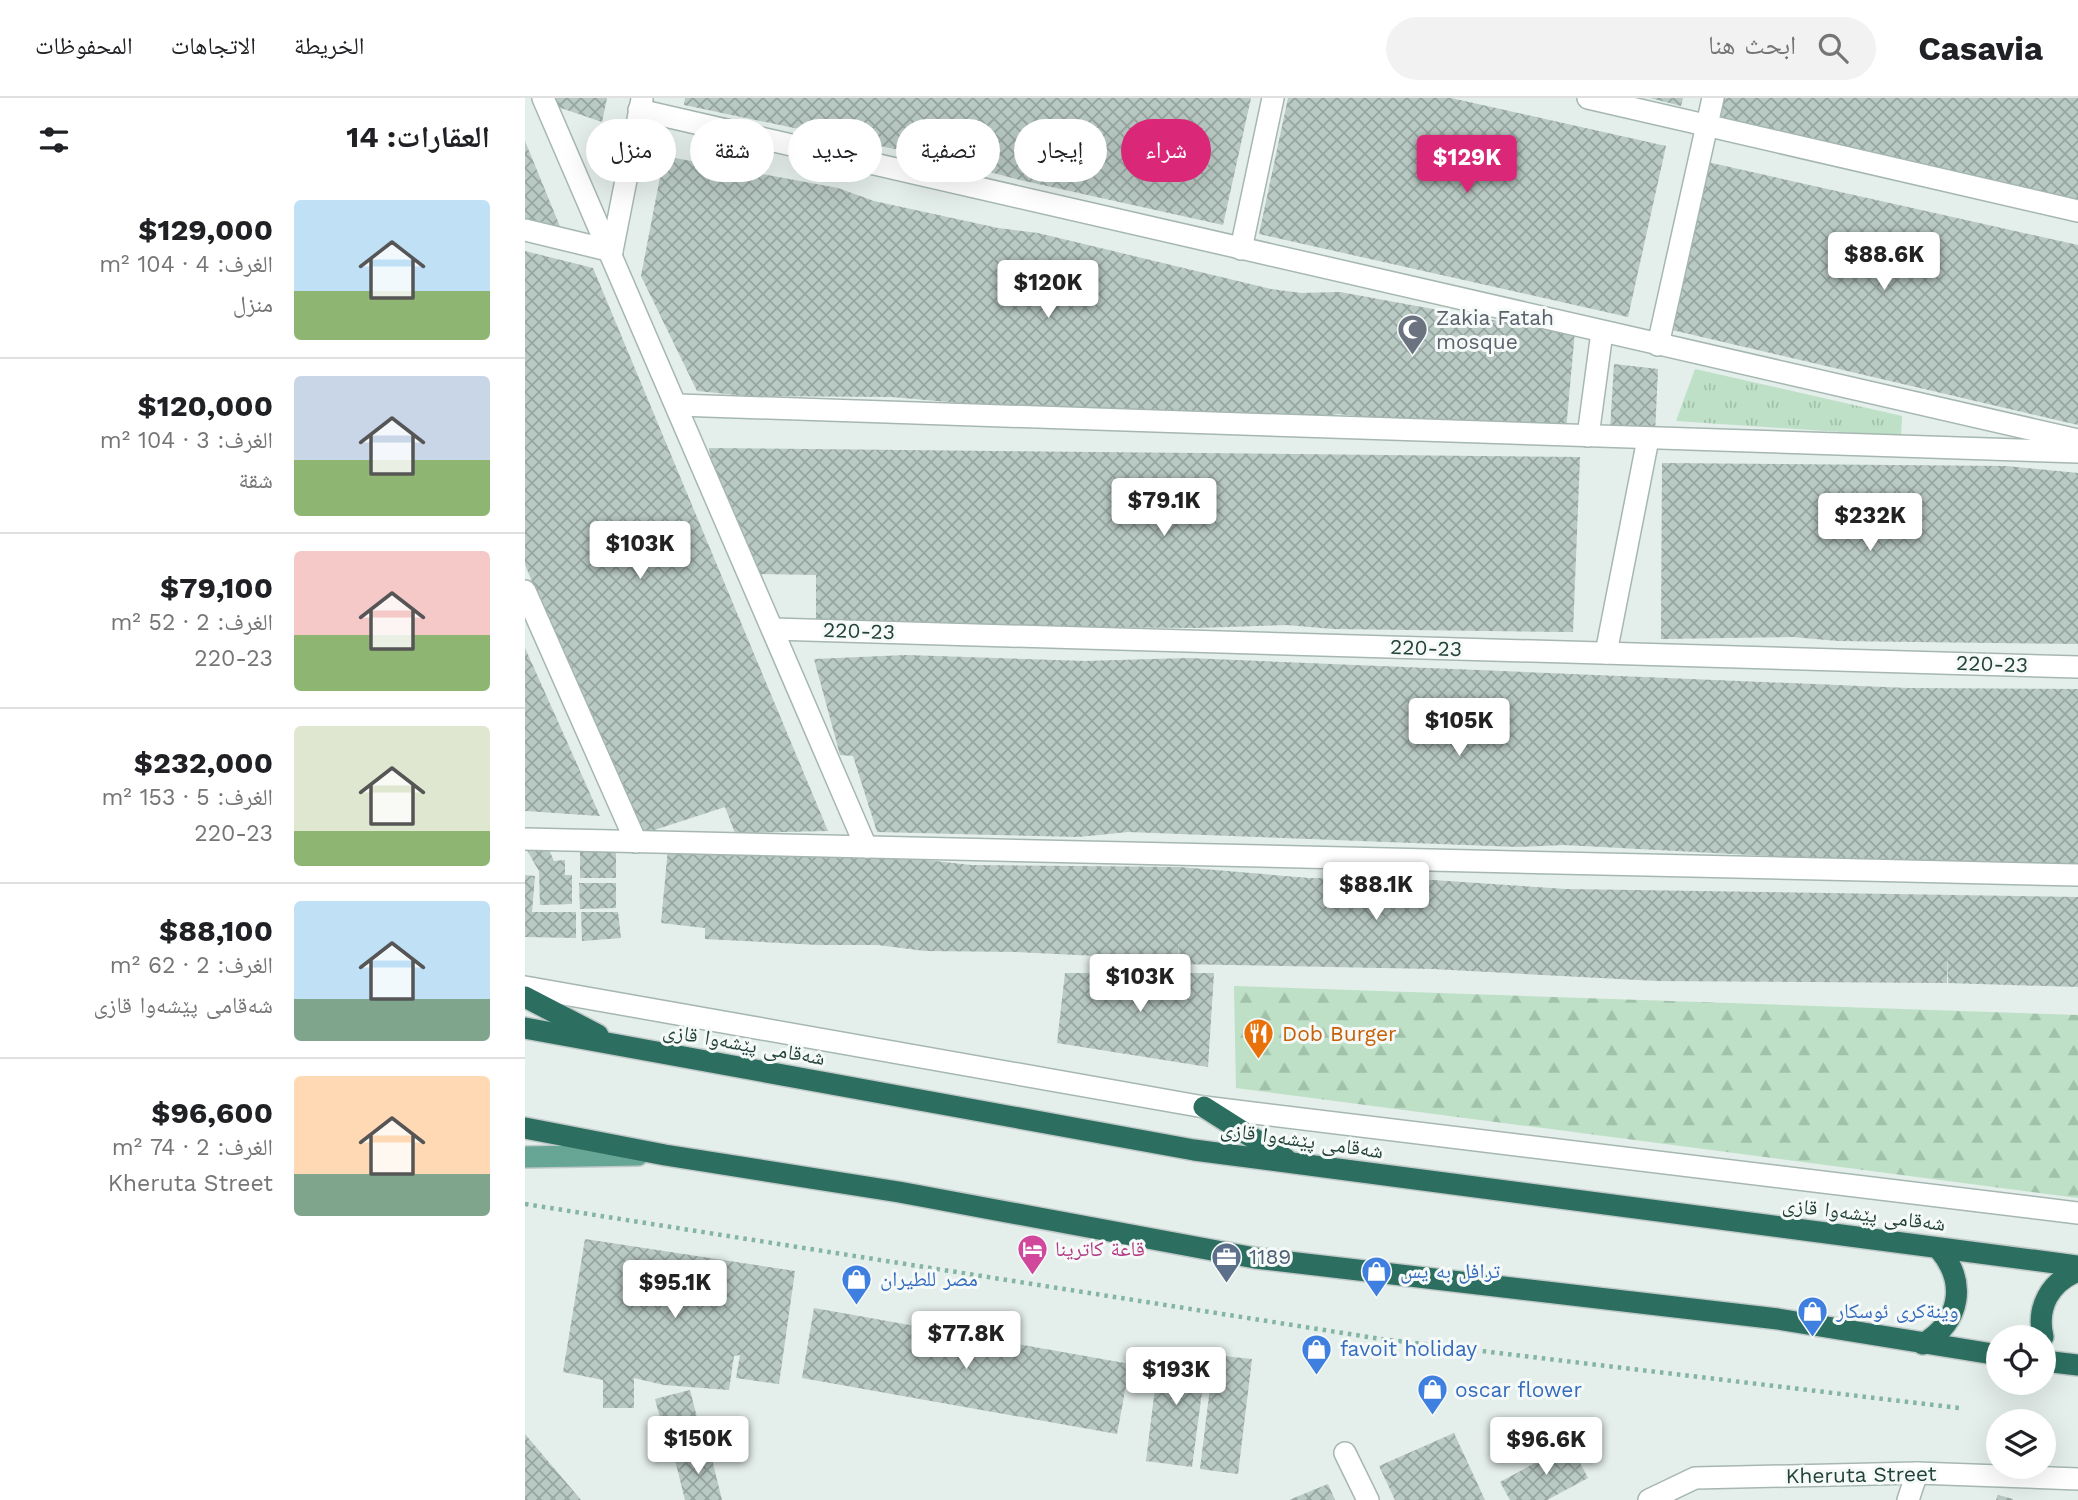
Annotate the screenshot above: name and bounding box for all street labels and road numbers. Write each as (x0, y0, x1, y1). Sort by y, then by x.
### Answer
street label: 220-23 (823, 617, 895, 644)
street label: 220-23 (1390, 634, 1462, 661)
street label: 220-23 (1956, 650, 2028, 677)
street label: شەقامی پێشەوا قازی (661, 1017, 827, 1071)
street label: شەقامی پێشەوا قازی (1219, 1116, 1385, 1164)
street label: شەقامی پێشەوا قازی (1781, 1191, 1947, 1237)
street label: Kheruta Street (1785, 1461, 1937, 1488)

